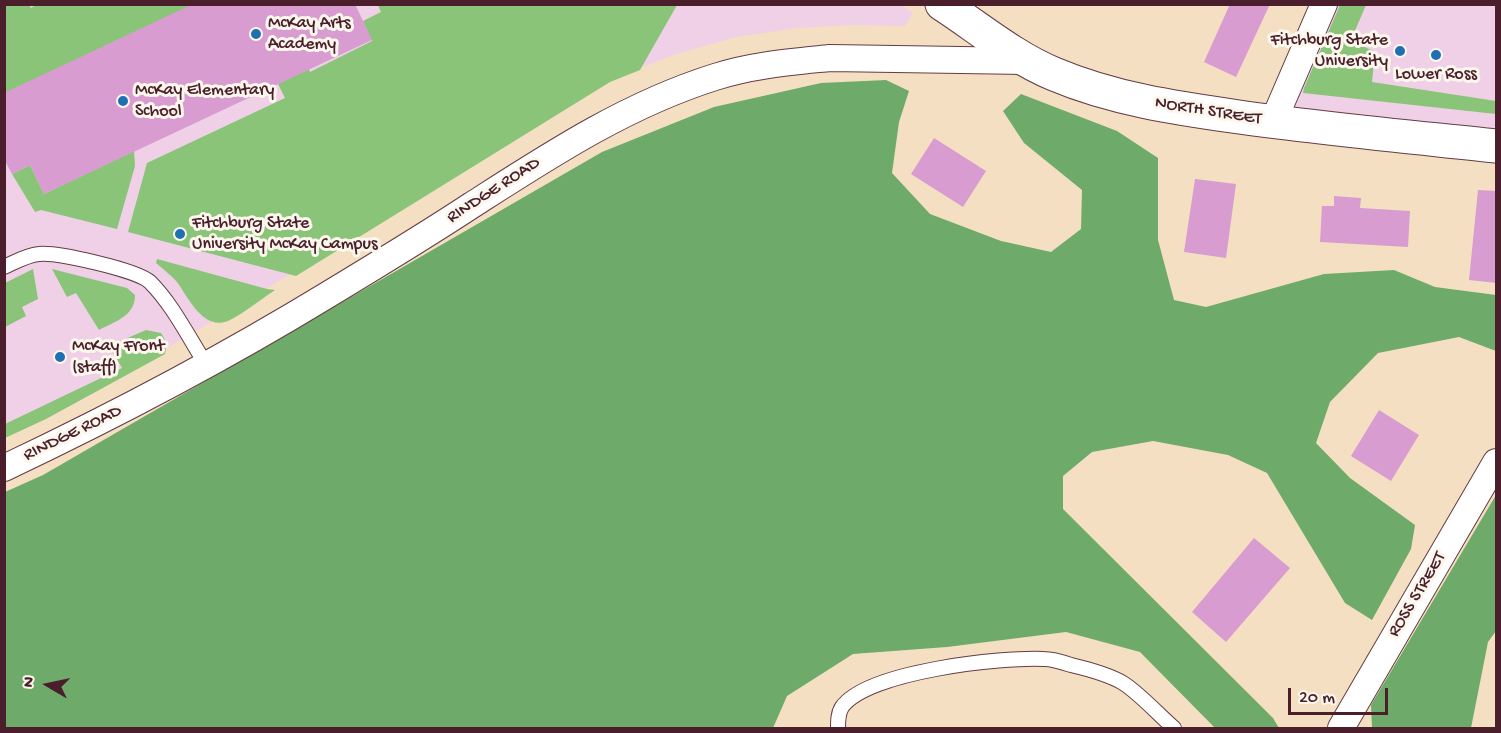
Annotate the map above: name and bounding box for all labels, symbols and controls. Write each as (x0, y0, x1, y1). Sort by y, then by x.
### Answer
place label: McKay Arts Academy (268, 13, 351, 56)
marker: McKay Arts Academy (249, 27, 263, 41)
place label: Fitchburg State University (1271, 30, 1388, 72)
marker: Fitchburg State University (1393, 44, 1407, 58)
marker: Lower Ross (1429, 48, 1443, 62)
place label: Lower Ross (1395, 64, 1477, 86)
place label: McKay Elementary School (135, 80, 274, 122)
street label: NORTH STREET (1153, 93, 1263, 131)
marker: McKay Elementary School (116, 94, 130, 108)
street label: RINDGE ROAD (443, 153, 545, 229)
place label: Fitchburg State University McKay Campus (192, 213, 378, 256)
marker: Fitchburg State University McKay Campus (173, 227, 187, 241)
place label: McKay Front (staff) (72, 336, 164, 378)
marker: McKay Front (staff) (53, 350, 67, 364)
street label: RINDGE ROAD (20, 401, 126, 467)
street label: ROSS STREET (1384, 549, 1452, 641)
north arrow (18, 655, 78, 715)
text: N (20, 675, 40, 689)
scale bar (1291, 676, 1392, 714)
text: 20 m (1299, 688, 1335, 709)

